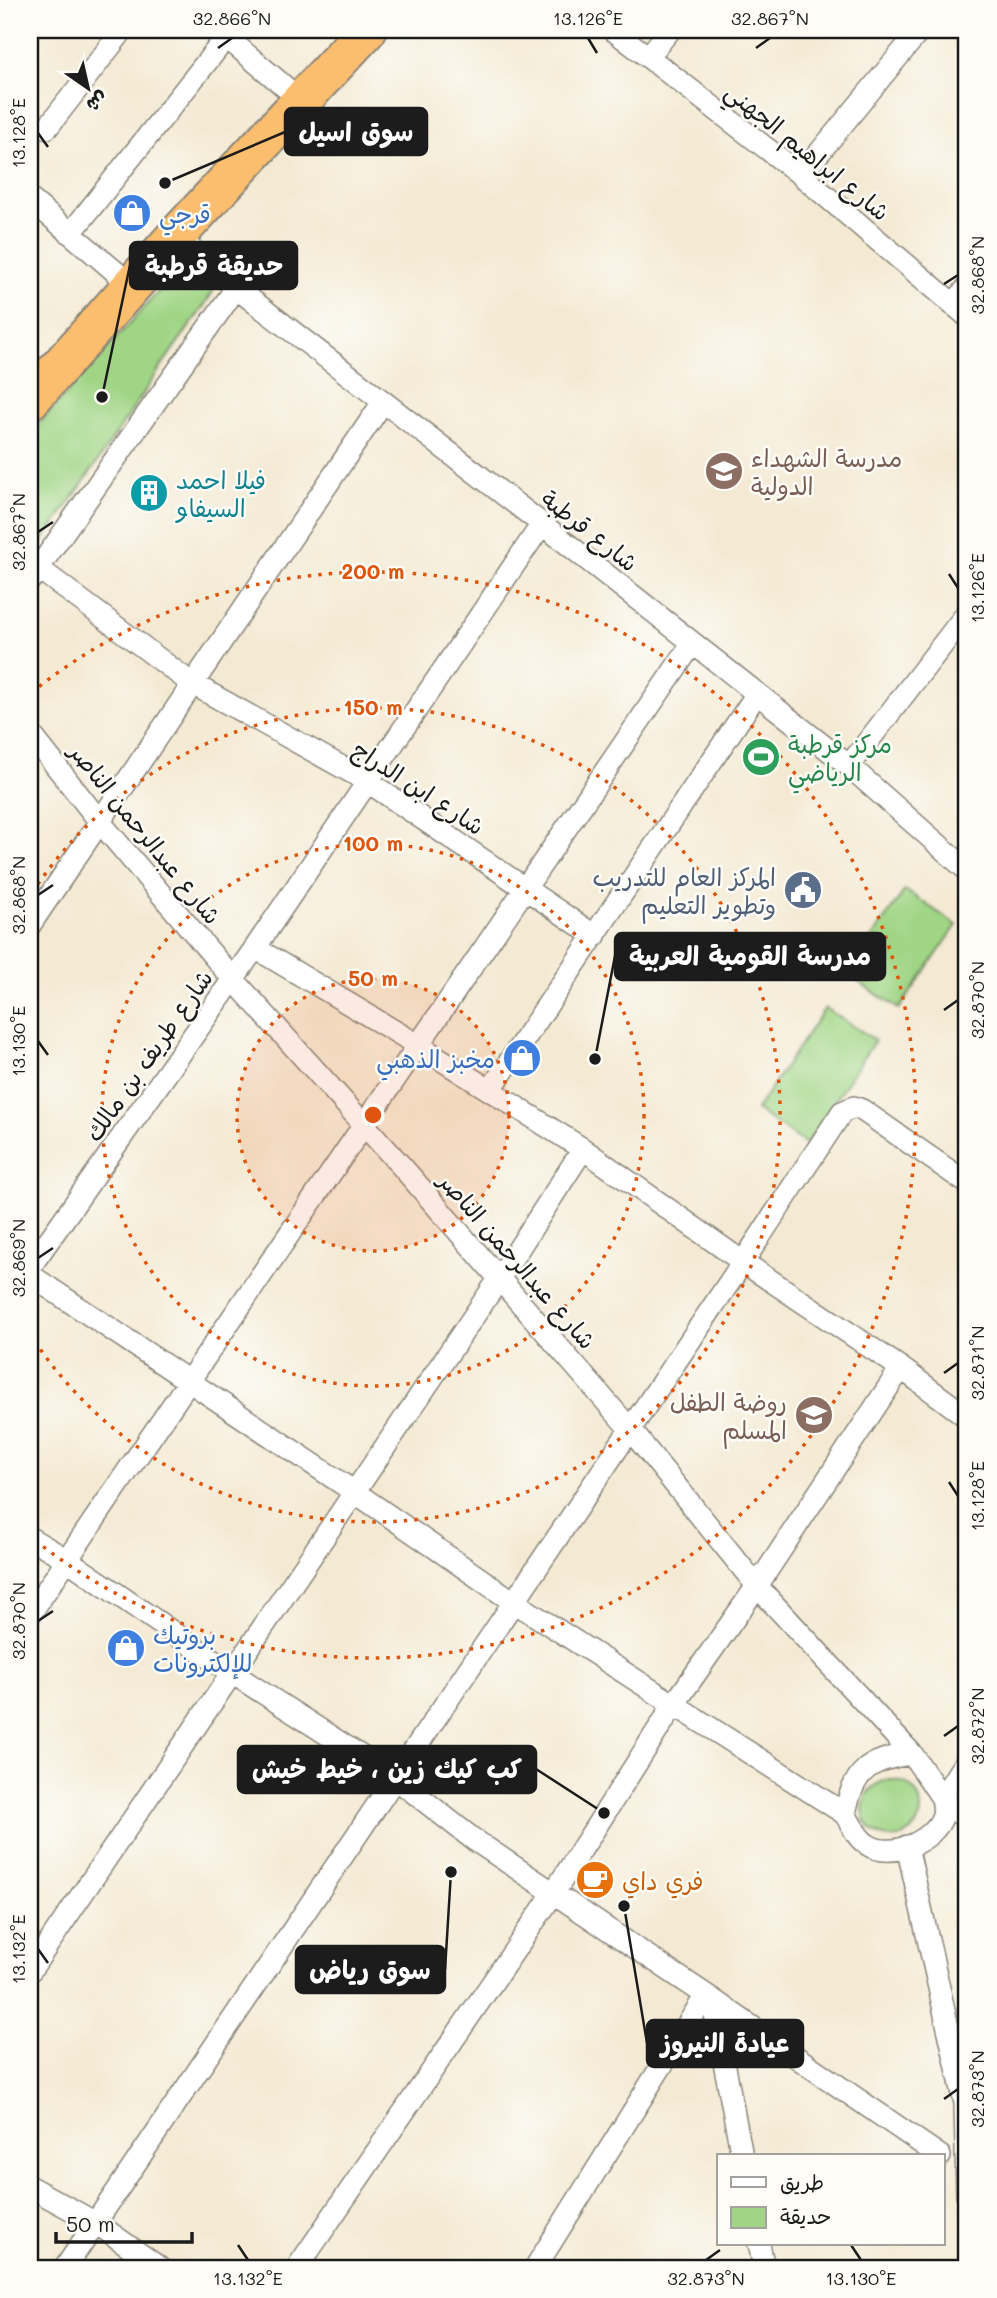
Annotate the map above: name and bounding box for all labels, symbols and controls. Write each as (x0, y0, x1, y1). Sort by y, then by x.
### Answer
text: 32.866°N (193, 6, 271, 30)
text: 13.126°E (553, 6, 623, 30)
text: 32.867°N (731, 6, 809, 30)
north arrow (52, 52, 122, 122)
street label: شارع ابراهيم الجهني (715, 75, 897, 232)
text: ش (82, 86, 113, 119)
text: 13.128°E (6, 98, 30, 168)
callout: سوق اسيل (285, 108, 427, 155)
text: سوق اسيل (299, 114, 413, 149)
shop icon: قرجي (111, 192, 153, 234)
place label: قرجي (159, 198, 211, 236)
text: 32.868°N (965, 236, 989, 314)
callout: حديقة قرطبة (130, 242, 297, 289)
text: حديقة قرطبة (145, 248, 283, 282)
place label: مدرسة الشهداء الدولية (751, 442, 902, 501)
school or university icon: مدرسة الشهداء الدولية (703, 450, 745, 492)
place label: فيلا احمد السيفاو (175, 464, 266, 523)
building icon: فيلا احمد السيفاو (128, 472, 170, 514)
street label: شارع قرطبة (533, 482, 645, 580)
text: 32.867°N (6, 493, 30, 571)
text: 13.126°E (965, 553, 989, 623)
text: 200 m (342, 557, 404, 584)
text: 150 m (343, 693, 403, 720)
place label: مركز قرطبة الرياضي (788, 728, 892, 794)
street label: شارع ابن الدراج (346, 733, 491, 844)
street label: شارع عبدالرحمن الناصر (60, 734, 229, 932)
sports icon: مركز قرطبة الرياضي (740, 736, 782, 778)
text: 100 m (343, 829, 403, 856)
text: 32.868°N (6, 856, 30, 934)
place label: المركز العام للتدريب وتطوير التعليم (592, 861, 776, 924)
public building icon: المركز العام للتدريب وتطوير التعليم (782, 869, 824, 911)
callout: مدرسة القومية العربية (615, 933, 885, 980)
text: مدرسة القومية العربية (629, 938, 871, 973)
text: 32.870°N (965, 961, 989, 1039)
street label: شارع طريف بن مالك (77, 963, 221, 1149)
text: 50 m (348, 964, 398, 991)
text: 13.130°E (6, 1006, 30, 1076)
shop icon: مخبز الذهبي (501, 1037, 543, 1079)
place label: مخبز الذهبي (376, 1043, 495, 1081)
centre of rings (361, 1103, 385, 1127)
street label: شارع عبدالرحمن الناصر (429, 1164, 603, 1357)
text: 32.869°N (6, 1219, 30, 1297)
text: 32.871°N (965, 1325, 989, 1401)
place label: روضة الطفل المسلم (670, 1386, 787, 1449)
school or university icon: روضة الطفل المسلم (793, 1394, 835, 1436)
text: 13.128°E (965, 1461, 989, 1531)
text: 32.870°N (6, 1582, 30, 1660)
place label: بروتيك للإلكترونات (153, 1619, 252, 1679)
shop icon: بروتيك للإلكترونات (105, 1627, 147, 1669)
text: 32.872°N (965, 1687, 989, 1765)
callout: كب كيك زين ، خيط خيش (238, 1746, 536, 1793)
text: كب كيك زين ، خيط خيش (252, 1751, 522, 1785)
cafe icon: فري داي (574, 1859, 616, 1901)
place label: فري داي (622, 1865, 704, 1899)
text: 13.132°E (6, 1914, 30, 1984)
callout: سوق رياض (296, 1946, 445, 1993)
text: سوق رياض (309, 1952, 431, 1987)
callout: عيادة النيروز (647, 2020, 803, 2067)
text: عيادة النيروز (659, 2025, 789, 2061)
text: 32.873°N (965, 2050, 989, 2128)
legend (717, 2154, 944, 2246)
text: طريق (780, 2168, 824, 2195)
scale bar (56, 2200, 192, 2244)
text: حديقة (780, 2202, 831, 2229)
text: 50 m (66, 2210, 115, 2237)
text: 13.132°E (213, 2266, 283, 2290)
text: 32.873°N (667, 2266, 745, 2290)
text: 13.130°E (826, 2266, 896, 2290)

